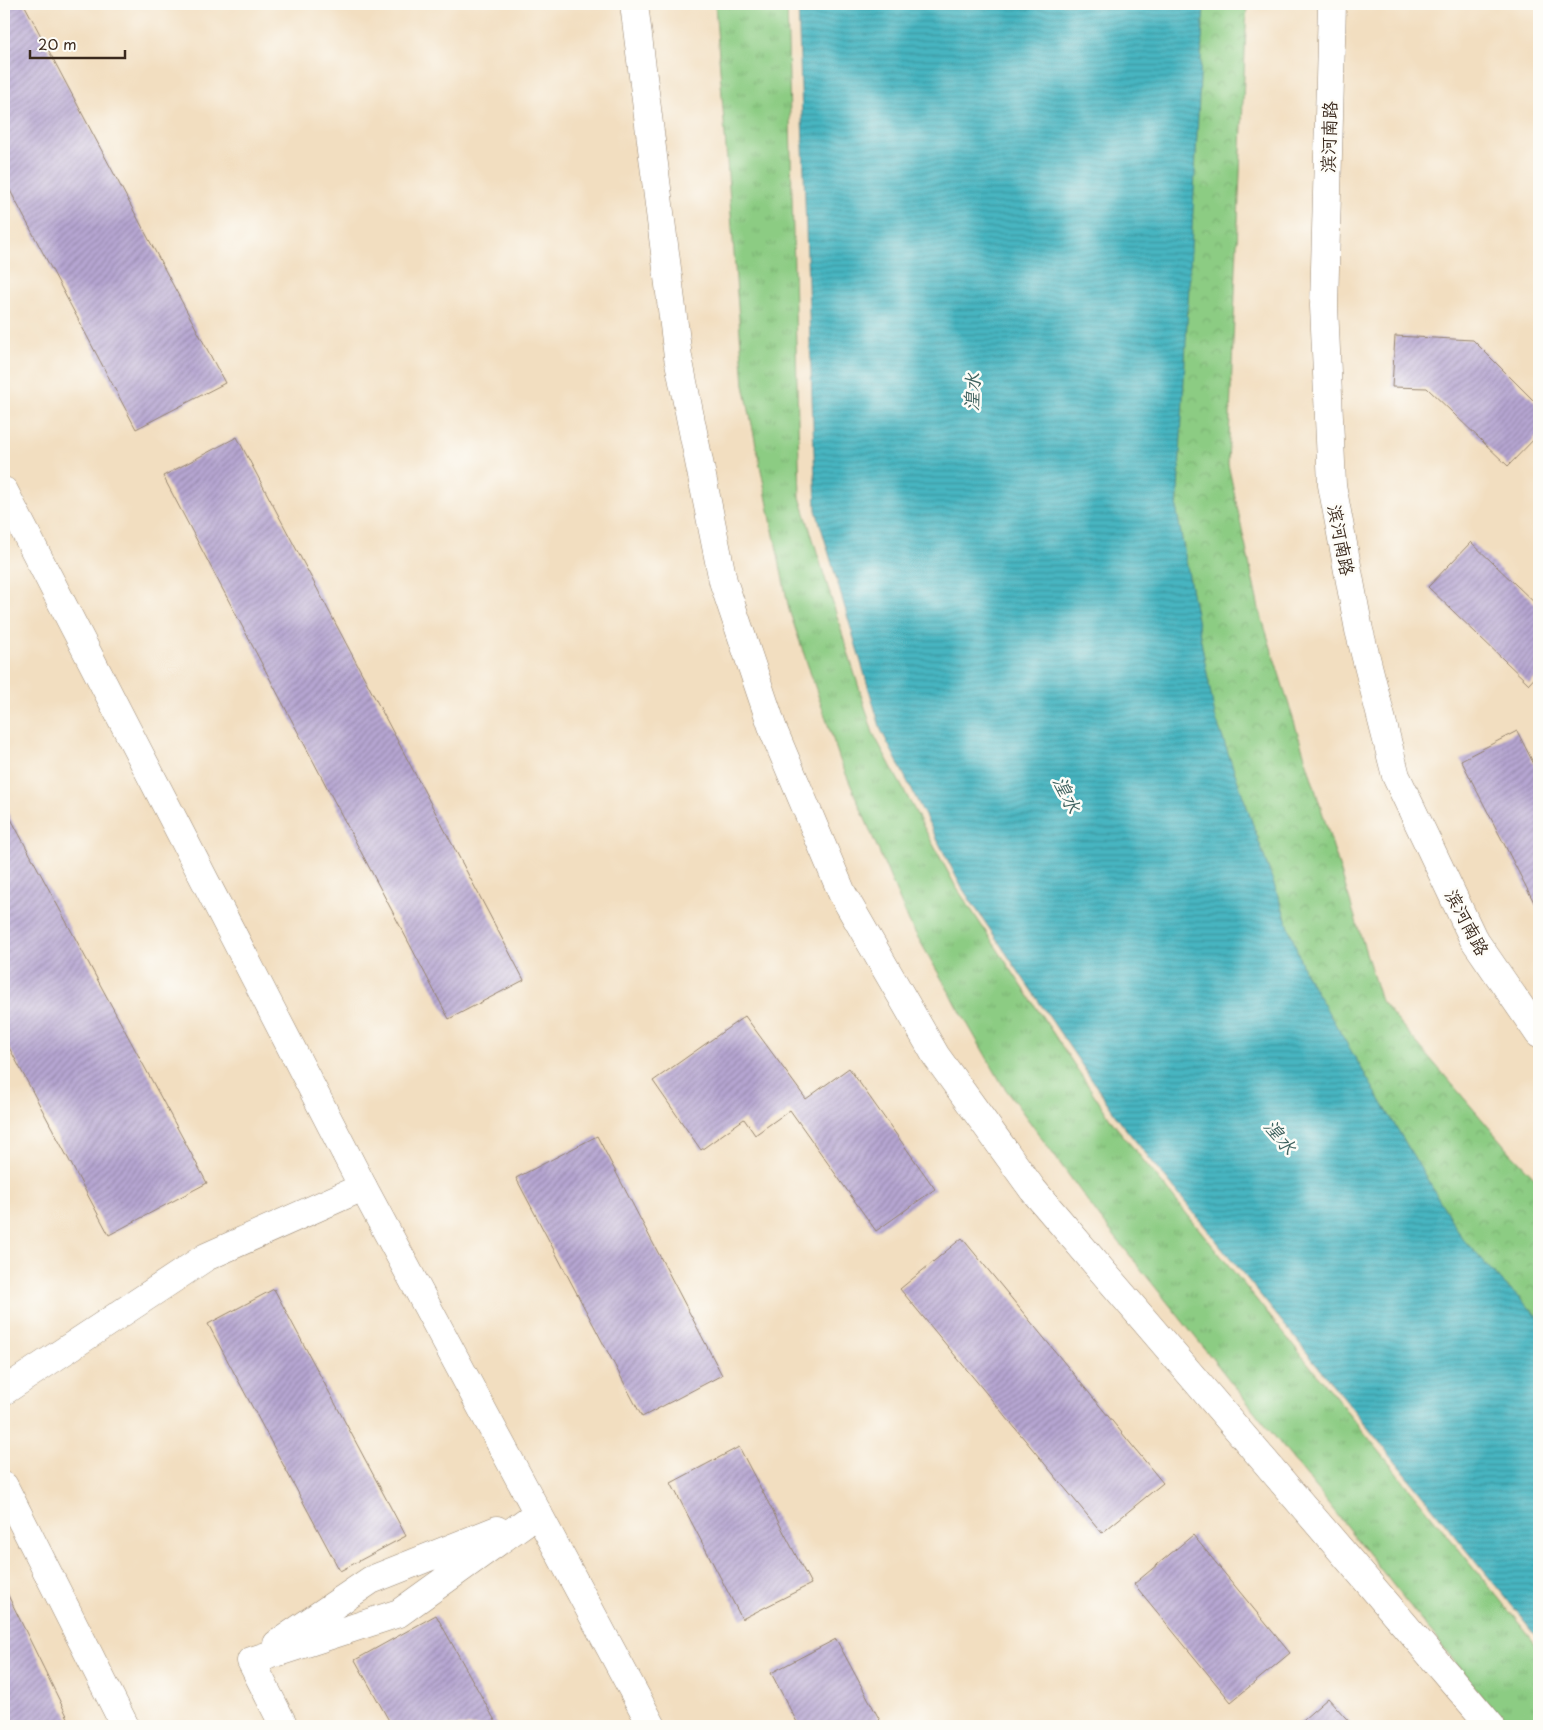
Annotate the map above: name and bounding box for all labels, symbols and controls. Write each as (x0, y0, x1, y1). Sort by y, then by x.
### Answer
scale bar (30, 28, 125, 60)
text: 20 m (38, 32, 77, 55)
street label: 滨河南路 (1313, 101, 1343, 173)
water label: 湟水 (956, 371, 986, 412)
street label: 滨河南路 (1322, 502, 1362, 578)
water label: 湟水 (1047, 771, 1089, 818)
street label: 滨河南路 (1439, 884, 1497, 960)
water label: 湟水 (1258, 1112, 1305, 1160)

